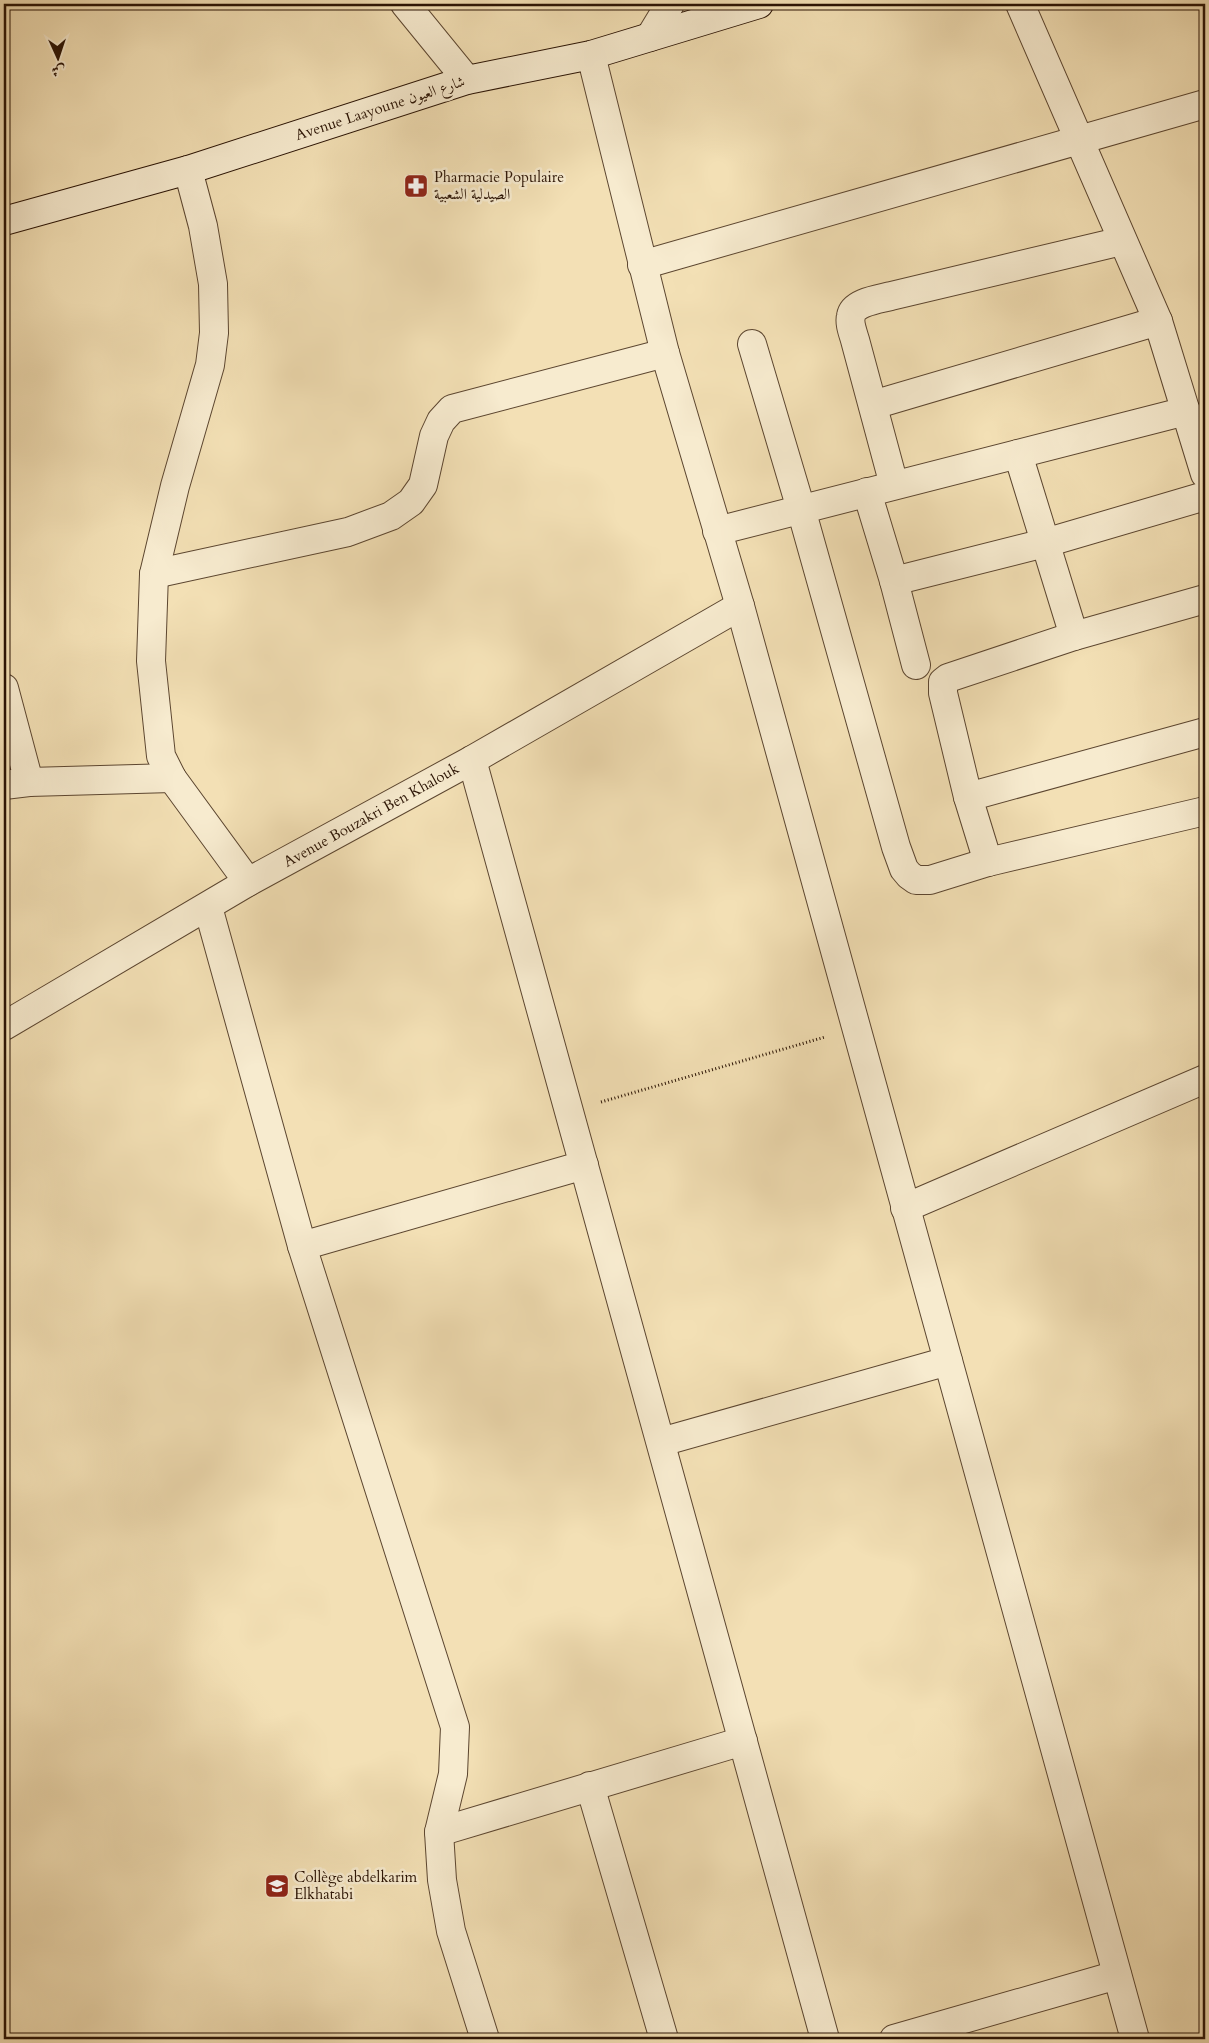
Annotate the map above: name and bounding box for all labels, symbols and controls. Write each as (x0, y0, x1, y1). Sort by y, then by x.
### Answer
north arrow (32, 32, 82, 82)
text: ش (51, 61, 66, 80)
street label: Avenue Laayoune شارع العيون (293, 71, 468, 148)
place label: Pharmacie Populaire الصيدلية الشعبية (434, 167, 564, 204)
pharmacy icon: Pharmacie Populaire الصيدلية الشعبية (403, 173, 429, 199)
street label: Avenue Bouzakri Ben Khalouk (280, 758, 462, 872)
place label: Collège abdelkarim Elkhatabi (294, 1867, 418, 1904)
school or university icon: Collège abdelkarim Elkhatabi (264, 1873, 290, 1899)

